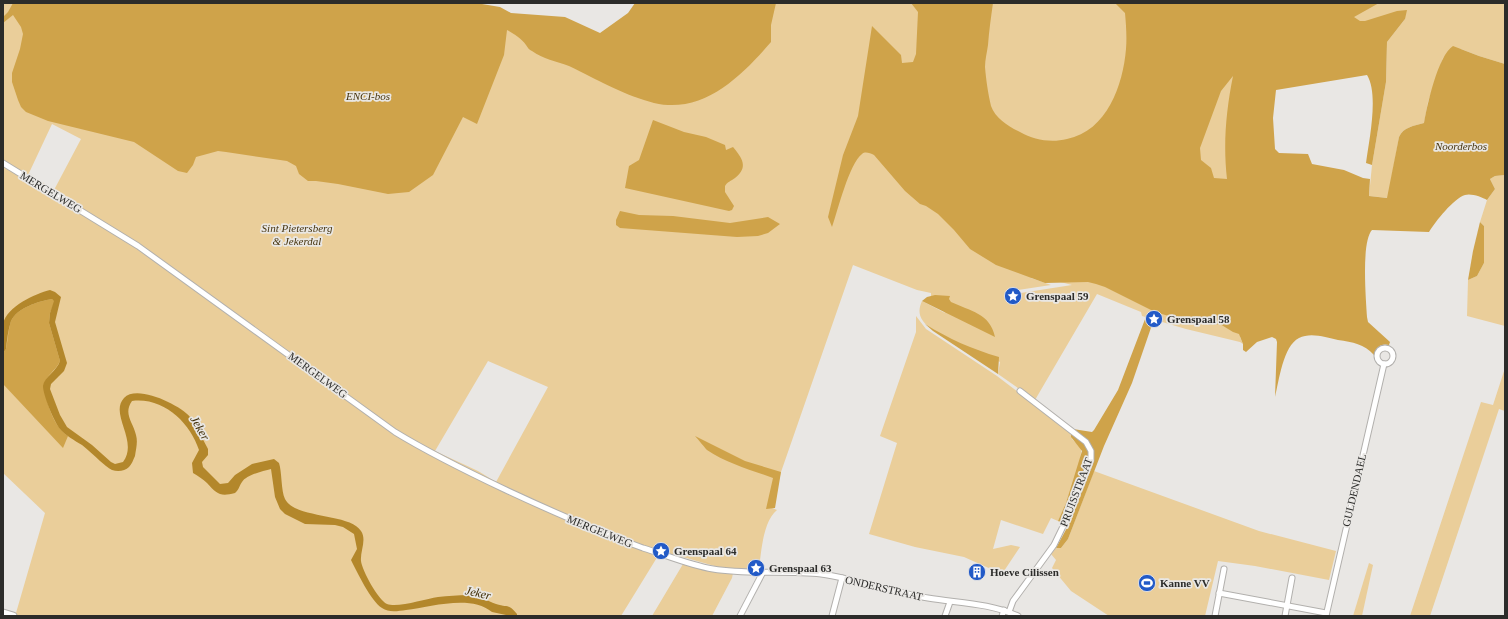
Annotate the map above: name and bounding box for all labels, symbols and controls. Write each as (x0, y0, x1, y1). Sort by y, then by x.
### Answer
park label: ENCI-bos (345, 90, 390, 102)
park label: Noorderbos (1434, 140, 1487, 152)
street label: MERGELWEG (18, 169, 84, 215)
park label: Sint Pietersberg & Jekerdal (262, 222, 333, 247)
place icon: Grenspaal 59 (1003, 286, 1023, 306)
place label: Grenspaal 59 (1026, 290, 1089, 302)
place icon: Grenspaal 58 (1144, 309, 1164, 329)
place label: Grenspaal 58 (1167, 313, 1230, 325)
street label: MERGELWEG (286, 350, 350, 400)
water label: Jeker (187, 413, 213, 443)
street label: GULDENDAEL (1340, 452, 1368, 528)
street label: PRUISSTRAAT (1057, 456, 1095, 528)
street label: MERGELWEG (566, 512, 634, 550)
place icon: Grenspaal 64 (651, 541, 671, 561)
place label: Grenspaal 64 (674, 545, 737, 557)
place icon: Grenspaal 63 (746, 558, 766, 578)
place label: Grenspaal 63 (769, 562, 832, 574)
building icon: Hoeve Cilissen (967, 562, 987, 582)
place label: Hoeve Cilissen (990, 566, 1059, 578)
street label: ONDERSTRAAT (844, 573, 924, 603)
sports icon: Kanne VV (1137, 573, 1157, 593)
place label: Kanne VV (1160, 577, 1210, 589)
water label: Jeker (464, 583, 493, 603)

